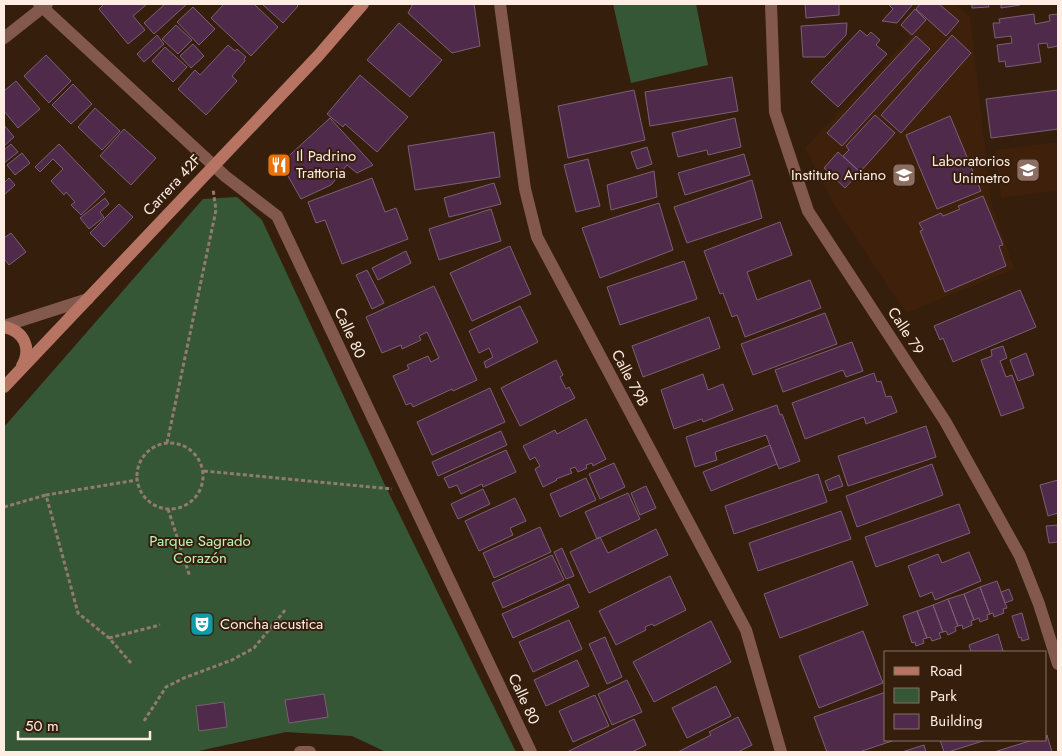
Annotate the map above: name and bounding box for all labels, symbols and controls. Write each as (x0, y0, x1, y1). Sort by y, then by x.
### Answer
place label: Il Padrino Trattoria (296, 145, 356, 184)
street label: Carrera 42F (138, 149, 206, 221)
place label: Laboratorios Unimetro (932, 150, 1010, 189)
restaurant icon: Il Padrino Trattoria (266, 152, 292, 178)
school or university icon: Laboratorios Unimetro (1015, 157, 1041, 183)
school or university icon: Instituto Ariano (891, 162, 917, 188)
place label: Instituto Ariano (791, 164, 886, 186)
street label: Calle 79 (882, 303, 930, 359)
street label: Calle 80 (329, 304, 371, 362)
street label: Calle 79B (606, 346, 654, 410)
park label: Parque Sagrado Corazón (149, 530, 251, 569)
theatre icon: Concha acustica (189, 611, 215, 637)
place label: Concha acustica (220, 613, 323, 635)
legend (884, 651, 1047, 741)
text: Road (930, 660, 962, 682)
street label: Calle 80 (503, 670, 545, 728)
text: Park (930, 685, 957, 707)
scale bar (18, 708, 150, 740)
text: Building (930, 710, 982, 732)
text: 50 m (25, 715, 59, 737)

